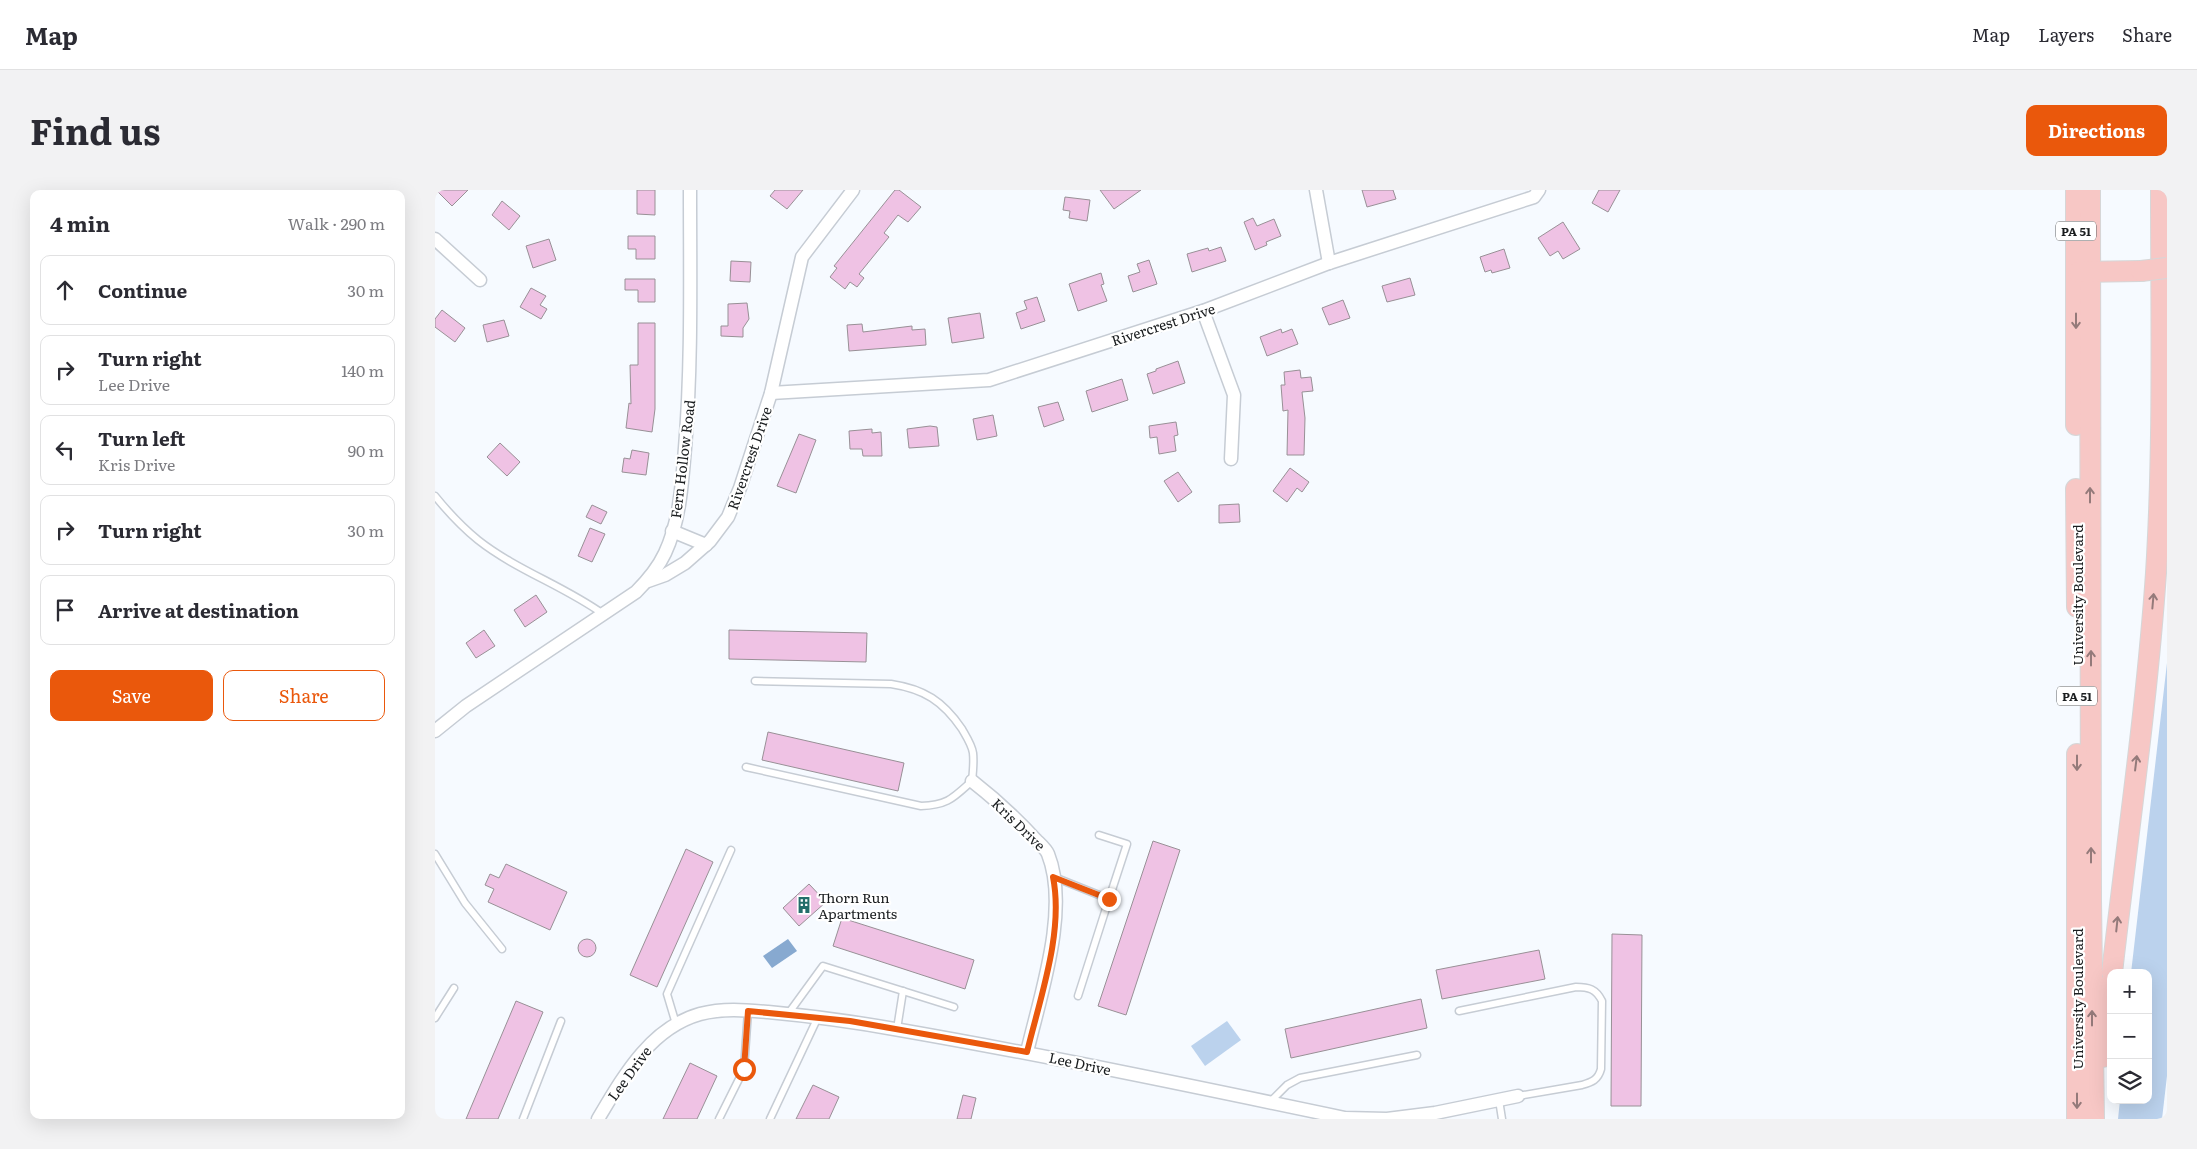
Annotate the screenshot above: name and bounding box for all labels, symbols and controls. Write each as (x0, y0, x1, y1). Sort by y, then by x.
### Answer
text: Map (25, 17, 78, 52)
text: Map (1972, 21, 2010, 48)
text: Layers (2038, 21, 2094, 48)
text: Share (2122, 21, 2172, 48)
text: Find us (30, 104, 160, 156)
button: Directions (2026, 105, 2167, 156)
text: 4 min (50, 207, 110, 238)
text: Walk · 290 m (288, 211, 385, 235)
road number: PA 51 (2056, 221, 2096, 240)
icon: ahead (51, 276, 79, 304)
text: Continue (98, 276, 187, 304)
text: 30 m (347, 278, 384, 302)
street label: Rivercrest Drive (1109, 298, 1217, 350)
one-way arrow (2071, 312, 2081, 329)
text: Turn right (98, 344, 202, 372)
icon: right (51, 356, 79, 384)
text: 140 m (341, 358, 384, 382)
text: Lee Drive (98, 372, 170, 396)
street label: Fern Hollow Road (665, 398, 699, 520)
street label: Rivercrest Drive (722, 404, 776, 512)
text: Turn left (98, 424, 185, 452)
icon: left (51, 436, 79, 464)
text: 90 m (348, 438, 384, 462)
text: Kris Drive (98, 452, 175, 476)
one-way arrow (2085, 488, 2095, 504)
icon: right (51, 516, 79, 544)
text: Turn right (98, 516, 202, 544)
text: 30 m (347, 518, 384, 542)
street label: University Boulevard (2067, 524, 2087, 666)
one-way arrow (2148, 594, 2158, 610)
icon: arrive (51, 596, 79, 624)
text: Arrive at destination (98, 596, 299, 624)
one-way arrow (2086, 650, 2096, 666)
button: Save (50, 670, 213, 721)
button: Share (223, 670, 385, 721)
road number: PA 51 (2057, 686, 2097, 706)
one-way arrow (2072, 755, 2082, 771)
one-way arrow (2131, 755, 2141, 771)
street label: Kris Drive (988, 793, 1050, 855)
one-way arrow (2086, 848, 2096, 864)
place label: Thorn Run Apartments (818, 887, 897, 923)
route end (1098, 888, 1121, 911)
building icon: Thorn Run Apartments (794, 895, 814, 915)
one-way arrow (2112, 917, 2122, 933)
street label: University Boulevard (2067, 928, 2087, 1070)
map controls (2107, 969, 2152, 1104)
button: + (2107, 969, 2152, 1014)
one-way arrow (2087, 1010, 2097, 1026)
button: − (2107, 1014, 2152, 1059)
street label: Lee Drive (602, 1042, 656, 1104)
street label: Lee Drive (1047, 1047, 1113, 1079)
route start (733, 1058, 756, 1081)
button: layers (2107, 1059, 2152, 1104)
one-way arrow (2072, 1092, 2082, 1109)

